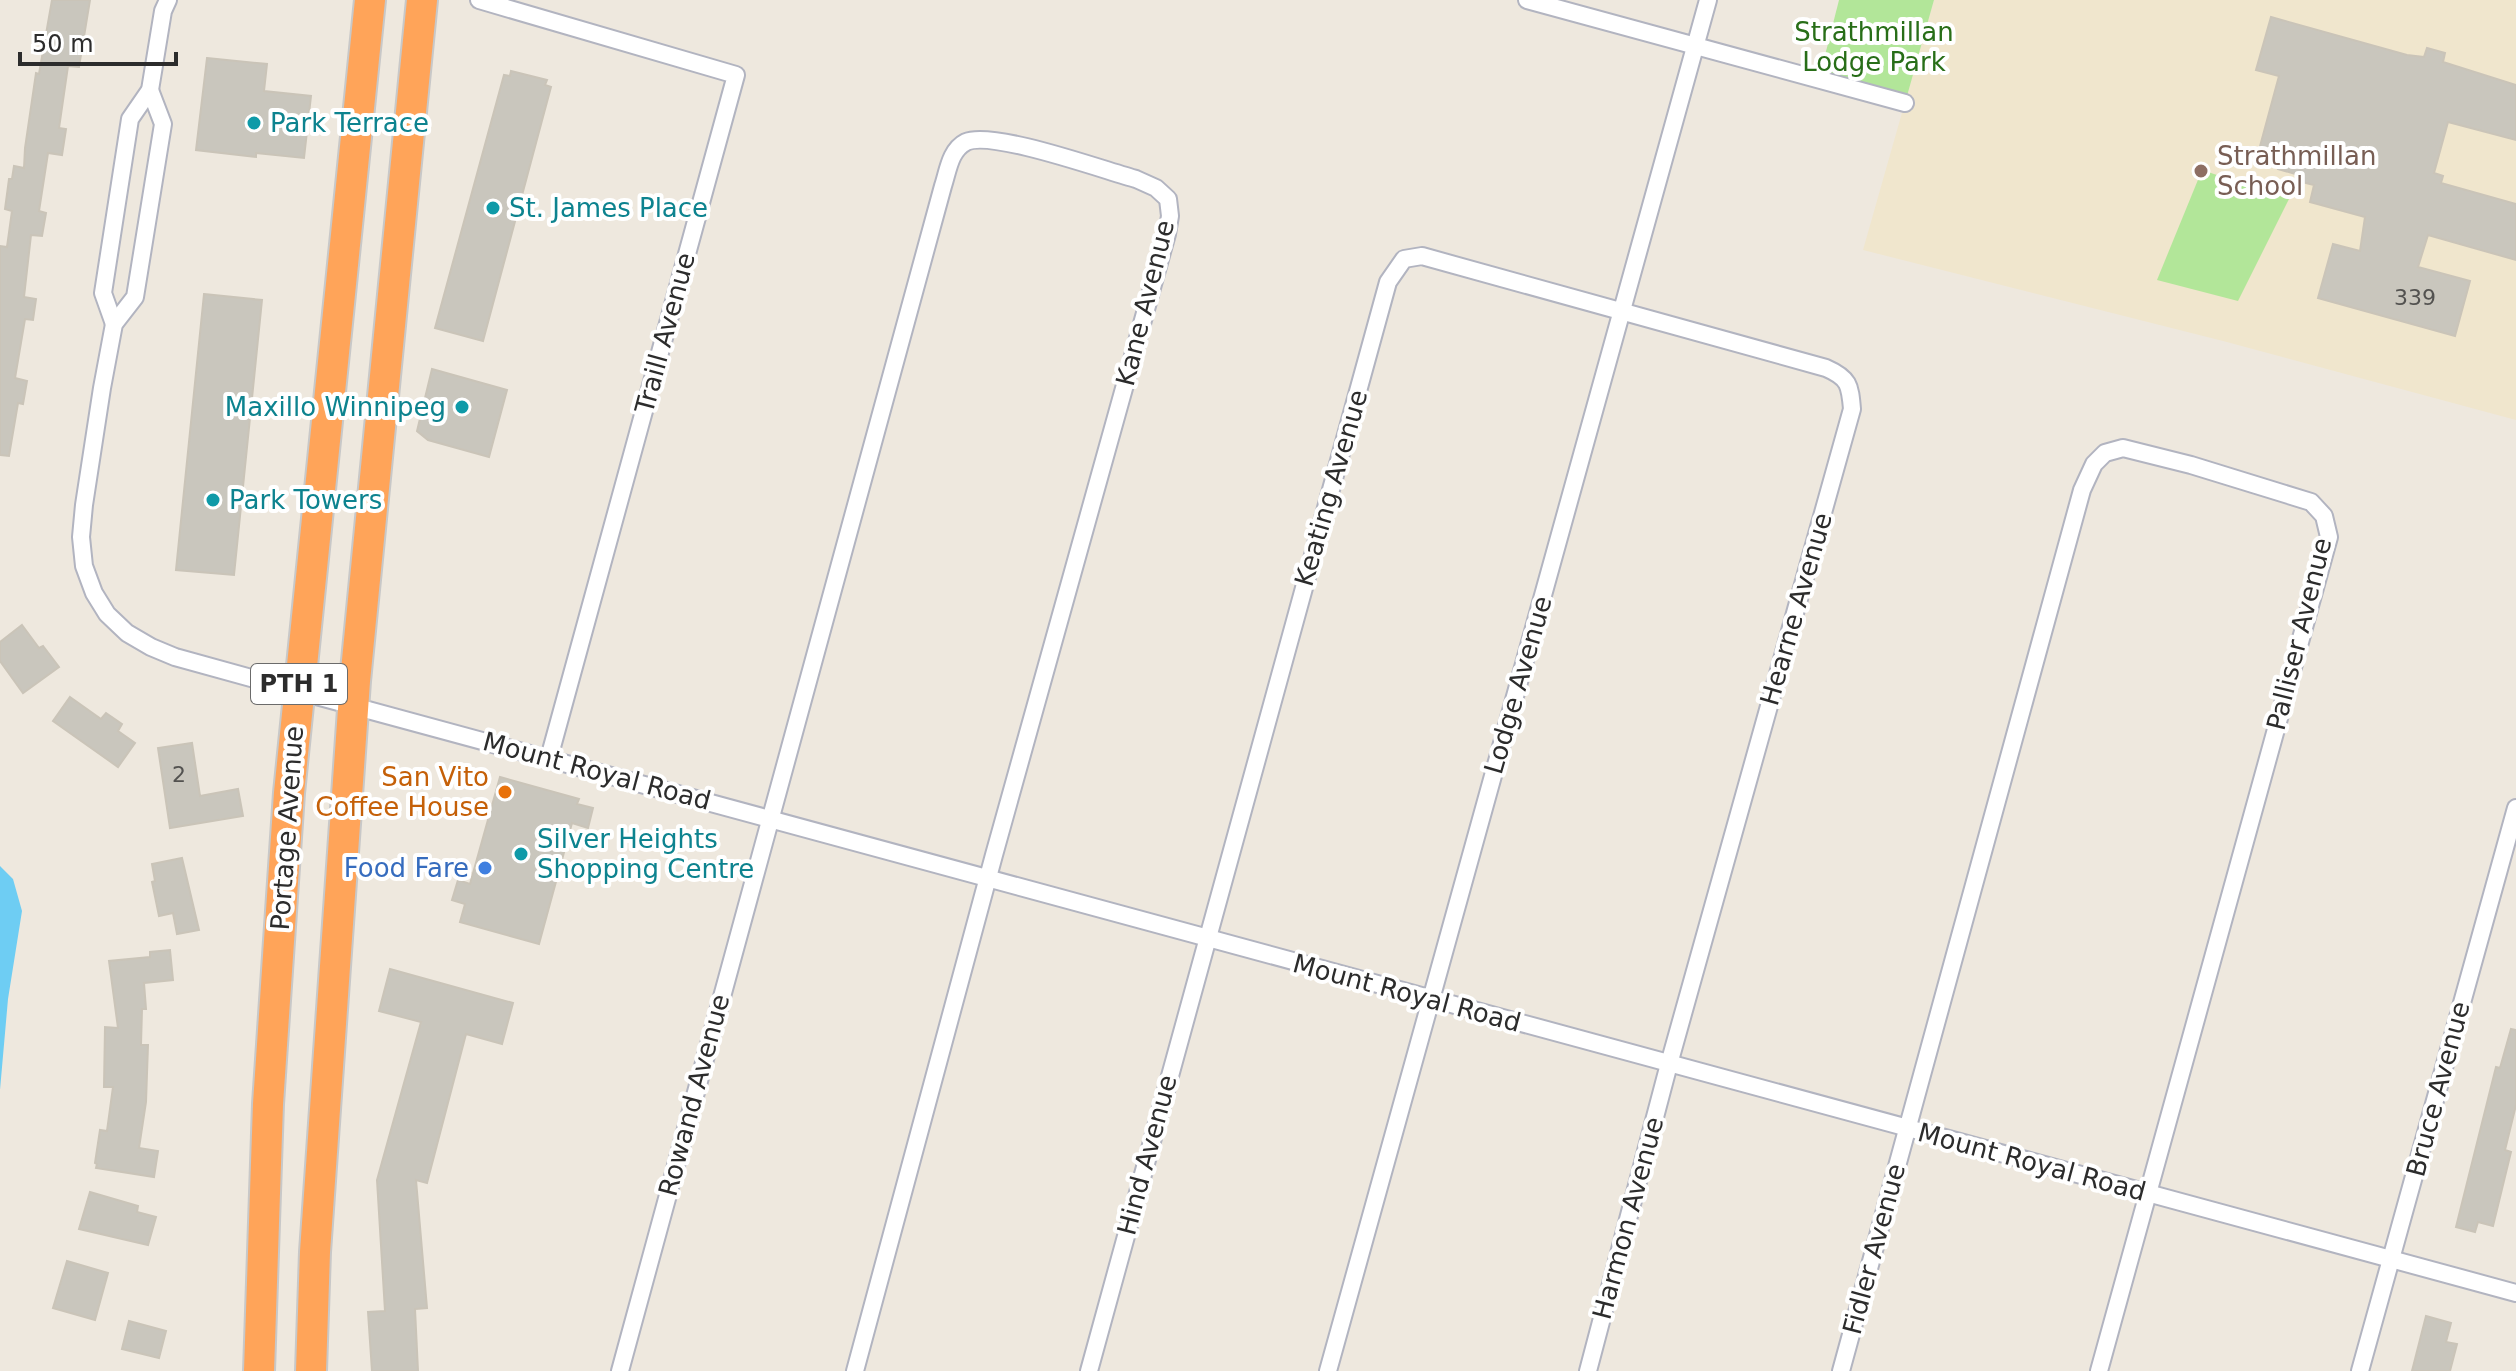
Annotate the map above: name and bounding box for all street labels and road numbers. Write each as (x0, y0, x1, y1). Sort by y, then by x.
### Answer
street label: Kane Avenue (1110, 217, 1180, 389)
street label: Traill Avenue (629, 249, 701, 418)
street label: Keating Avenue (1289, 386, 1373, 590)
street label: Hearne Avenue (1754, 509, 1838, 709)
street label: Palliser Avenue (2261, 535, 2337, 733)
street label: Lodge Avenue (1478, 593, 1558, 777)
road number: PTH 1 (251, 664, 347, 704)
street label: Portage Avenue (265, 725, 309, 931)
street label: Mount Royal Road (480, 726, 714, 816)
street label: Mount Royal Road (1290, 948, 1524, 1038)
street label: Rowand Avenue (653, 991, 735, 1199)
street label: Bruce Avenue (2400, 998, 2476, 1180)
street label: Hind Avenue (1111, 1072, 1183, 1238)
street label: Harmon Avenue (1587, 1114, 1669, 1322)
street label: Mount Royal Road (1915, 1117, 2149, 1207)
street label: Fidler Avenue (1837, 1160, 1911, 1338)

